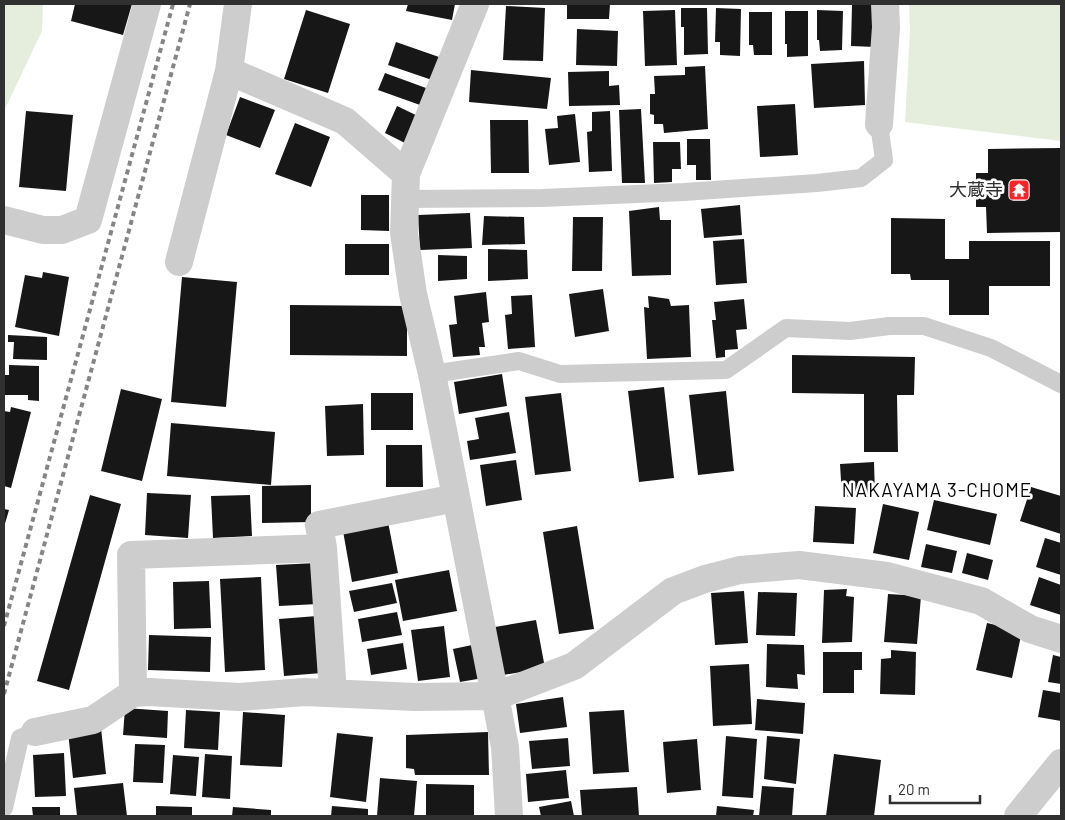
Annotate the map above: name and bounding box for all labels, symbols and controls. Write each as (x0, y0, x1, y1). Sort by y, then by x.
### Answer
place label: 大蔵寺 (949, 178, 1003, 200)
temple icon: 大蔵寺 (1007, 178, 1031, 202)
district label: NAKAYAMA 3-CHOME (842, 478, 1032, 501)
scale bar (890, 772, 980, 804)
text: 20 m (898, 780, 930, 798)

